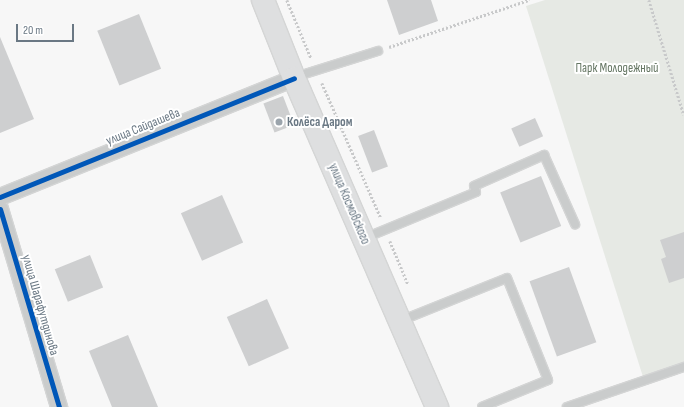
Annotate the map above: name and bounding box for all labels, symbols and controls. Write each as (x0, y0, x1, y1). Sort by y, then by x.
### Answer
scale bar (18, 16, 76, 42)
text: 20 m (23, 23, 43, 38)
park label: Парк Молодежный (576, 60, 658, 76)
street label: улица Сайдашева (104, 105, 182, 149)
place label: Колёса Даром (287, 114, 352, 130)
marker: Колёса Даром (274, 117, 284, 127)
street label: улица Космовского (325, 161, 373, 247)
street label: улица Шарафутдинова (18, 253, 62, 357)

